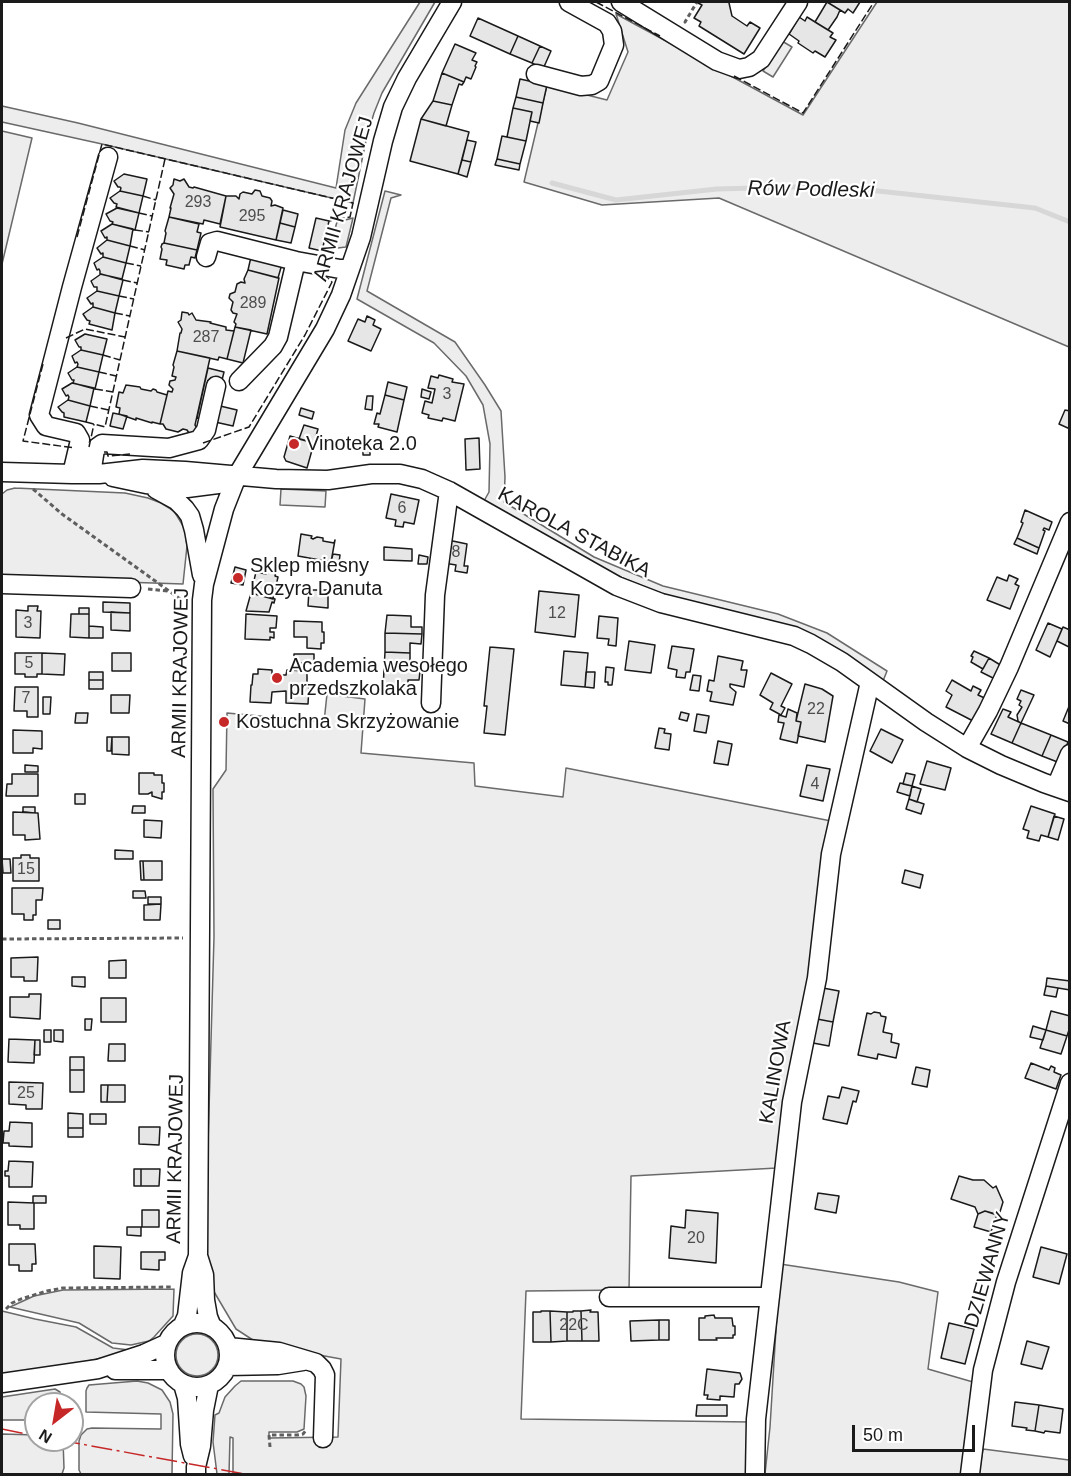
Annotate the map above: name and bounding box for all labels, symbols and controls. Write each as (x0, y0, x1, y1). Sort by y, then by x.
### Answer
street label: ARMII KRAJOWEJ (309, 114, 379, 284)
water label: Rów Podleski (747, 176, 875, 204)
house number: 293 (185, 193, 211, 213)
house number: 295 (239, 207, 265, 227)
house number: 289 (240, 294, 266, 314)
house number: 287 (193, 328, 219, 348)
house number: 3 (443, 385, 451, 405)
place label: Vinoteka 2.0 (306, 432, 417, 456)
marker: Vinoteka 2.0 (287, 437, 301, 451)
street label: KAROLA STABIKA (493, 483, 655, 583)
house number: 6 (398, 499, 406, 519)
house number: 8 (452, 543, 460, 563)
place label: Sklep miesny Kozyra Danuta (250, 554, 382, 601)
marker: Sklep miesny Kozyra Danuta (231, 571, 245, 585)
street label: ARMII KRAJOWEJ (168, 588, 194, 758)
house number: 12 (548, 604, 566, 624)
house number: 3 (24, 614, 32, 634)
house number: 5 (25, 654, 33, 674)
place label: Academia wesołego przedszkolaka (289, 654, 468, 701)
marker: Academia wesołego przedszkolaka (270, 671, 284, 685)
house number: 7 (22, 689, 30, 709)
house number: 22 (807, 700, 825, 720)
place label: Kostuchna Skrzyżowanie (236, 710, 459, 734)
marker: Kostuchna Skrzyżowanie (217, 715, 231, 729)
house number: 4 (811, 775, 819, 795)
house number: 15 (17, 860, 35, 880)
street label: KALINOWA (755, 1018, 797, 1126)
street label: ARMII KRAJOWEJ (163, 1074, 189, 1244)
house number: 25 (17, 1084, 35, 1104)
street label: DZIEWANNY (960, 1209, 1016, 1331)
house number: 20 (687, 1229, 705, 1249)
house number: 22C (559, 1316, 589, 1336)
north arrow (24, 1392, 84, 1452)
scale bar (855, 1413, 978, 1451)
text: 50 m (863, 1425, 903, 1445)
text: N (36, 1426, 55, 1446)

